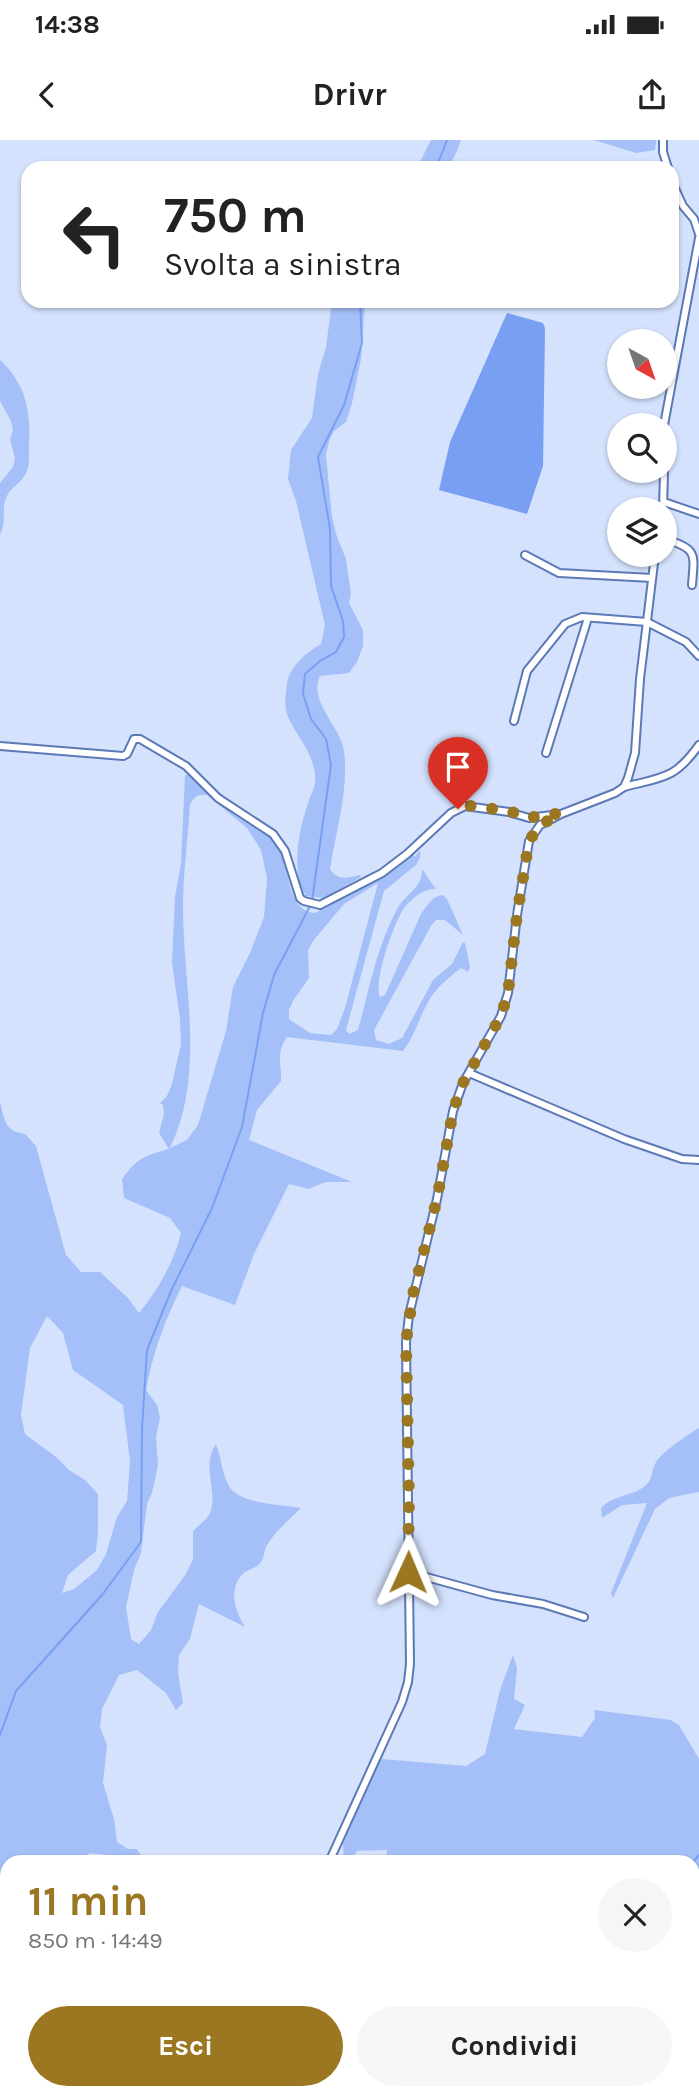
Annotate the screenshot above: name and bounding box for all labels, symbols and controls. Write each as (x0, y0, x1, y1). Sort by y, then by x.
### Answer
text: 14:38 (35, 9, 100, 40)
icon: back (28, 76, 66, 114)
text: Drivr (312, 76, 387, 113)
icon: share (633, 76, 671, 114)
text: 750 m (164, 187, 307, 244)
icon: left (49, 189, 140, 280)
text: Svolta a sinistra (164, 246, 402, 283)
north arrow (607, 329, 677, 399)
map controls (607, 329, 677, 567)
button: search (607, 413, 677, 483)
button: layers (607, 497, 677, 567)
pin (428, 737, 488, 809)
icon: arrive (439, 748, 477, 786)
position arrow (371, 1535, 445, 1609)
text: 11 min (28, 1876, 148, 1926)
button: close (598, 1878, 672, 1952)
text: 850 m · 14:49 (28, 1927, 163, 1954)
button: Esci (28, 2006, 343, 2086)
button: Condividi (357, 2006, 672, 2086)

